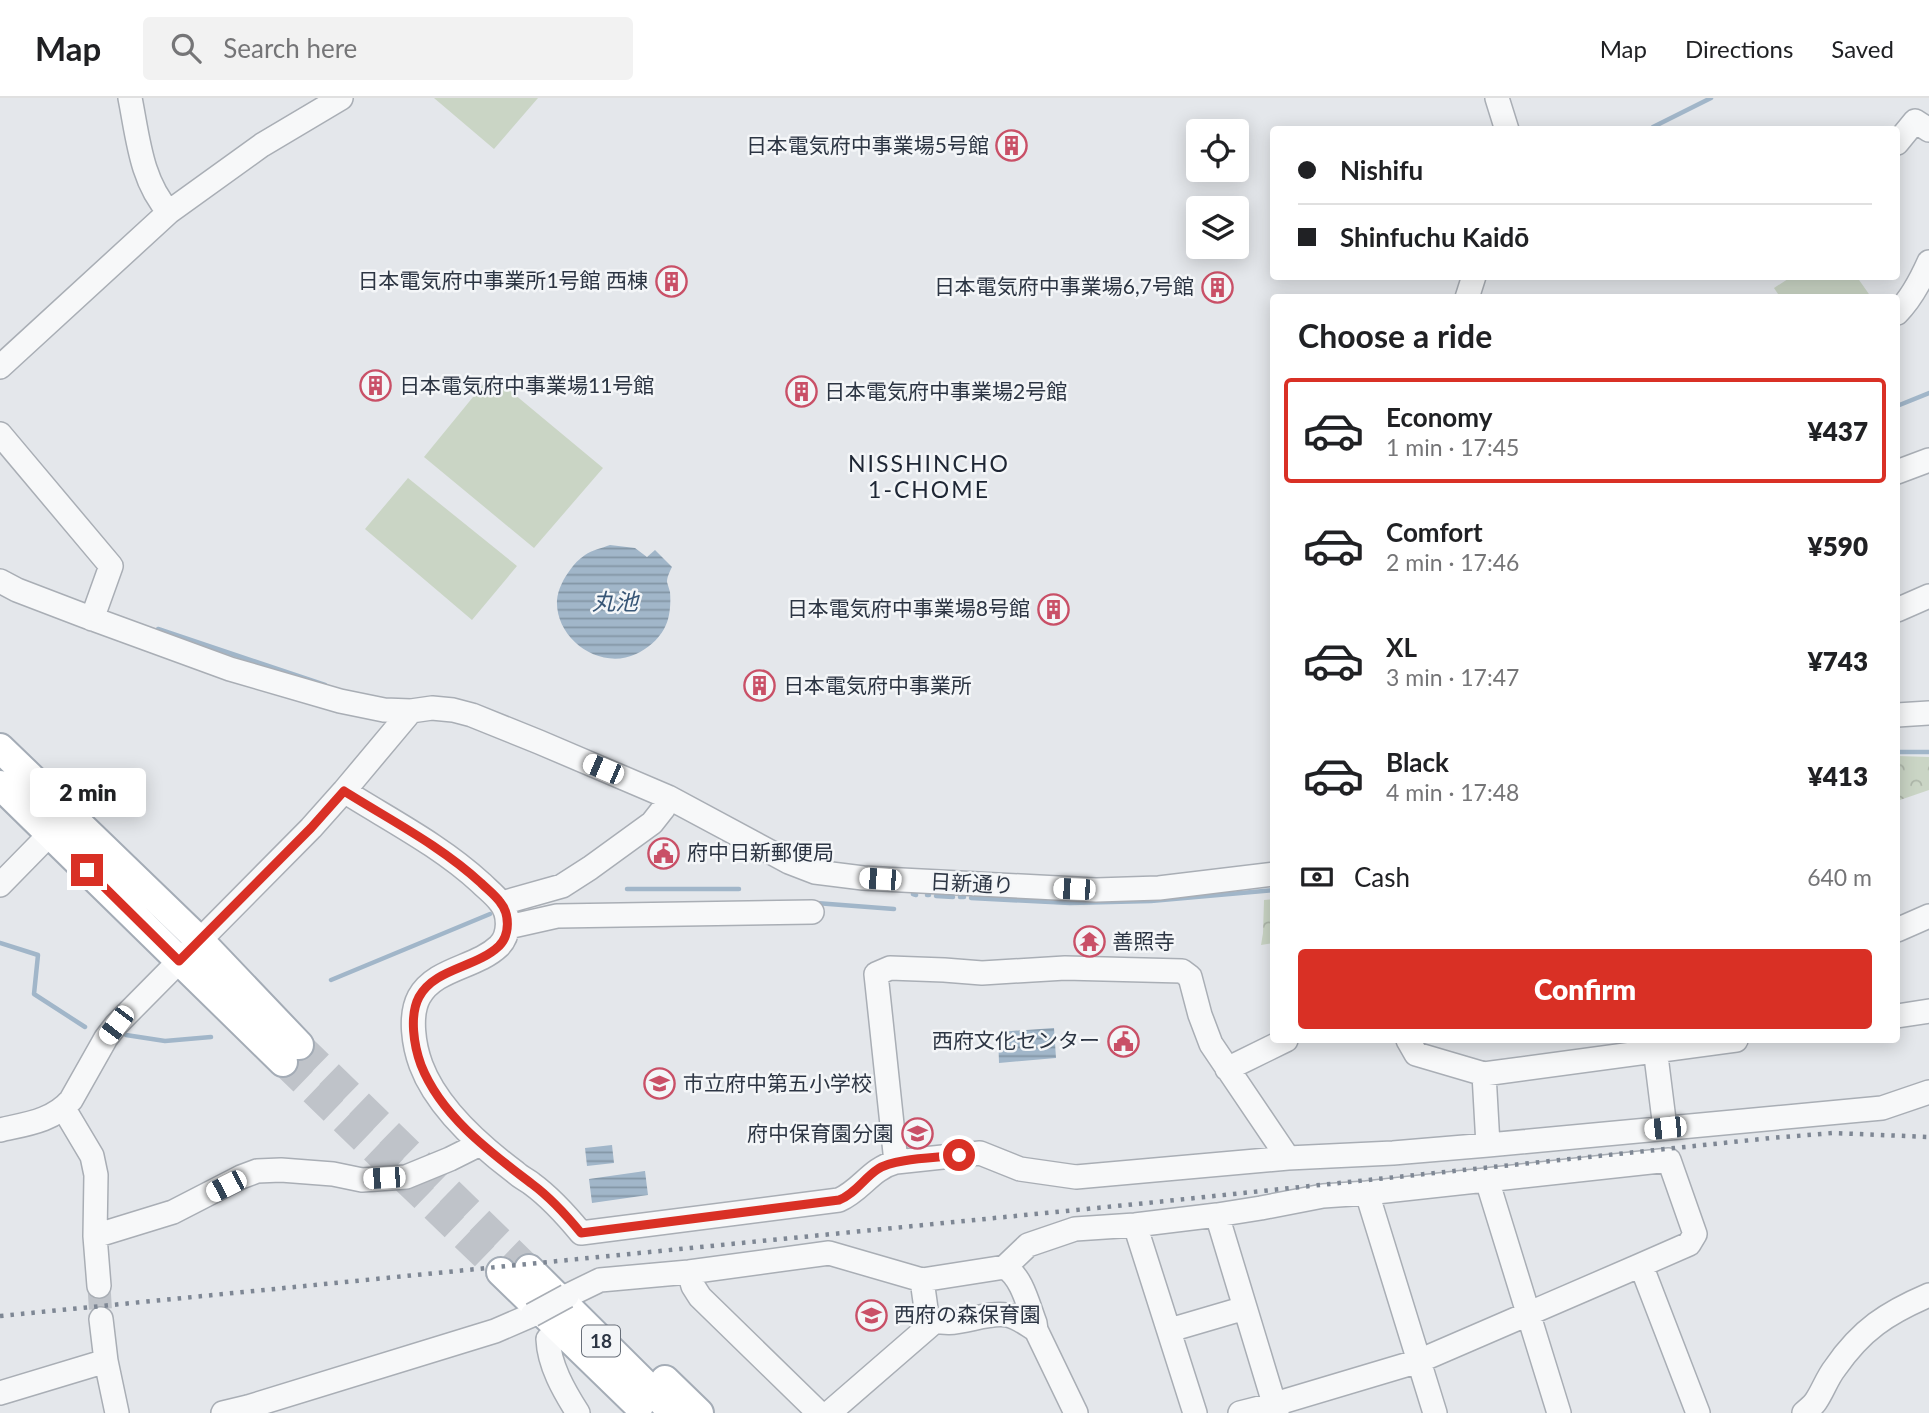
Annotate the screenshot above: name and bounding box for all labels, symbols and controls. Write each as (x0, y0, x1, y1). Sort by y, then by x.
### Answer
search box (143, 17, 633, 80)
text: Map (35, 28, 101, 68)
icon: search (167, 29, 205, 67)
text: Search here (223, 32, 357, 64)
text: Map (1600, 34, 1647, 63)
text: Directions (1685, 34, 1793, 63)
text: Saved (1831, 34, 1894, 63)
map controls (1186, 119, 1249, 259)
button: locate (1186, 119, 1249, 182)
building icon: 日本電気府中事業場5号館 (995, 129, 1029, 163)
place label: 日本電気府中事業場5号館 (746, 132, 989, 157)
text: Nishifu (1340, 154, 1423, 186)
button: layers (1186, 196, 1249, 259)
text: Shinfuchu Kaidō (1340, 221, 1529, 253)
building icon: 日本電気府中事業所1号館 西棟 (654, 264, 688, 298)
place label: 日本電気府中事業所1号館 西棟 (357, 267, 648, 292)
building icon: 日本電気府中事業場6,7号館 (1200, 270, 1234, 304)
place label: 日本電気府中事業場6,7号館 (934, 273, 1194, 298)
text: Choose a ride (1298, 316, 1492, 355)
building icon: 日本電気府中事業場11号館 (359, 369, 393, 403)
place label: 日本電気府中事業場11号館 (399, 372, 654, 397)
building icon: 日本電気府中事業場2号館 (784, 375, 818, 409)
place label: 日本電気府中事業場2号館 (824, 378, 1067, 403)
icon: car (1302, 399, 1365, 462)
text: Economy (1386, 401, 1492, 433)
text: ¥437 (1808, 415, 1868, 447)
text: 1 min · 17:45 (1386, 433, 1519, 461)
district label: NISSHINCHO 1-CHOME (848, 449, 1010, 503)
icon: car (1302, 514, 1365, 577)
text: Comfort (1386, 516, 1483, 548)
text: ¥590 (1808, 530, 1868, 562)
text: 2 min · 17:46 (1386, 548, 1519, 576)
water label: 丸池 (592, 587, 640, 615)
building icon: 日本電気府中事業場8号館 (1036, 592, 1070, 626)
place label: 日本電気府中事業場8号館 (787, 595, 1030, 620)
icon: car (1302, 629, 1365, 692)
text: XL (1386, 631, 1417, 663)
text: ¥743 (1808, 645, 1868, 677)
text: 3 min · 17:47 (1386, 663, 1519, 691)
building icon: 日本電気府中事業所 (743, 669, 777, 703)
place label: 日本電気府中事業所 (783, 672, 972, 697)
icon: car (1302, 744, 1365, 807)
text: Black (1386, 746, 1449, 778)
car (580, 751, 627, 787)
text: ¥413 (1808, 760, 1868, 792)
callout: 2 min (29, 768, 145, 818)
text: 2 min (59, 778, 117, 806)
text: 4 min · 17:48 (1386, 778, 1519, 806)
public building icon: 府中日新郵便局 (647, 836, 681, 870)
place label: 府中日新郵便局 (687, 839, 834, 864)
route end (71, 854, 103, 886)
icon: cash (1298, 858, 1336, 896)
text: Cash (1354, 861, 1410, 893)
text: 640 m (1807, 863, 1872, 891)
car (859, 867, 902, 891)
street label: 日新通り (929, 868, 1015, 897)
car (1053, 878, 1096, 900)
temple icon: 善照寺 (1072, 925, 1106, 959)
place label: 善照寺 (1112, 928, 1175, 953)
button: Confirm (1298, 949, 1872, 1029)
car (95, 1002, 138, 1048)
public building icon: 西府文化センター (1106, 1024, 1140, 1058)
place label: 西府文化センター (932, 1027, 1100, 1052)
school or university icon: 市立府中第五小学校 (643, 1067, 677, 1101)
place label: 市立府中第五小学校 (683, 1070, 872, 1095)
car (1644, 1115, 1687, 1141)
school or university icon: 府中保育園分園 (900, 1117, 934, 1151)
place label: 府中保育園分園 (747, 1120, 894, 1145)
route start (943, 1139, 975, 1171)
car (363, 1166, 406, 1190)
car (203, 1167, 250, 1205)
school or university icon: 西府の森保育園 (854, 1298, 888, 1332)
place label: 西府の森保育園 (894, 1301, 1041, 1326)
road number: 18 (582, 1326, 620, 1357)

